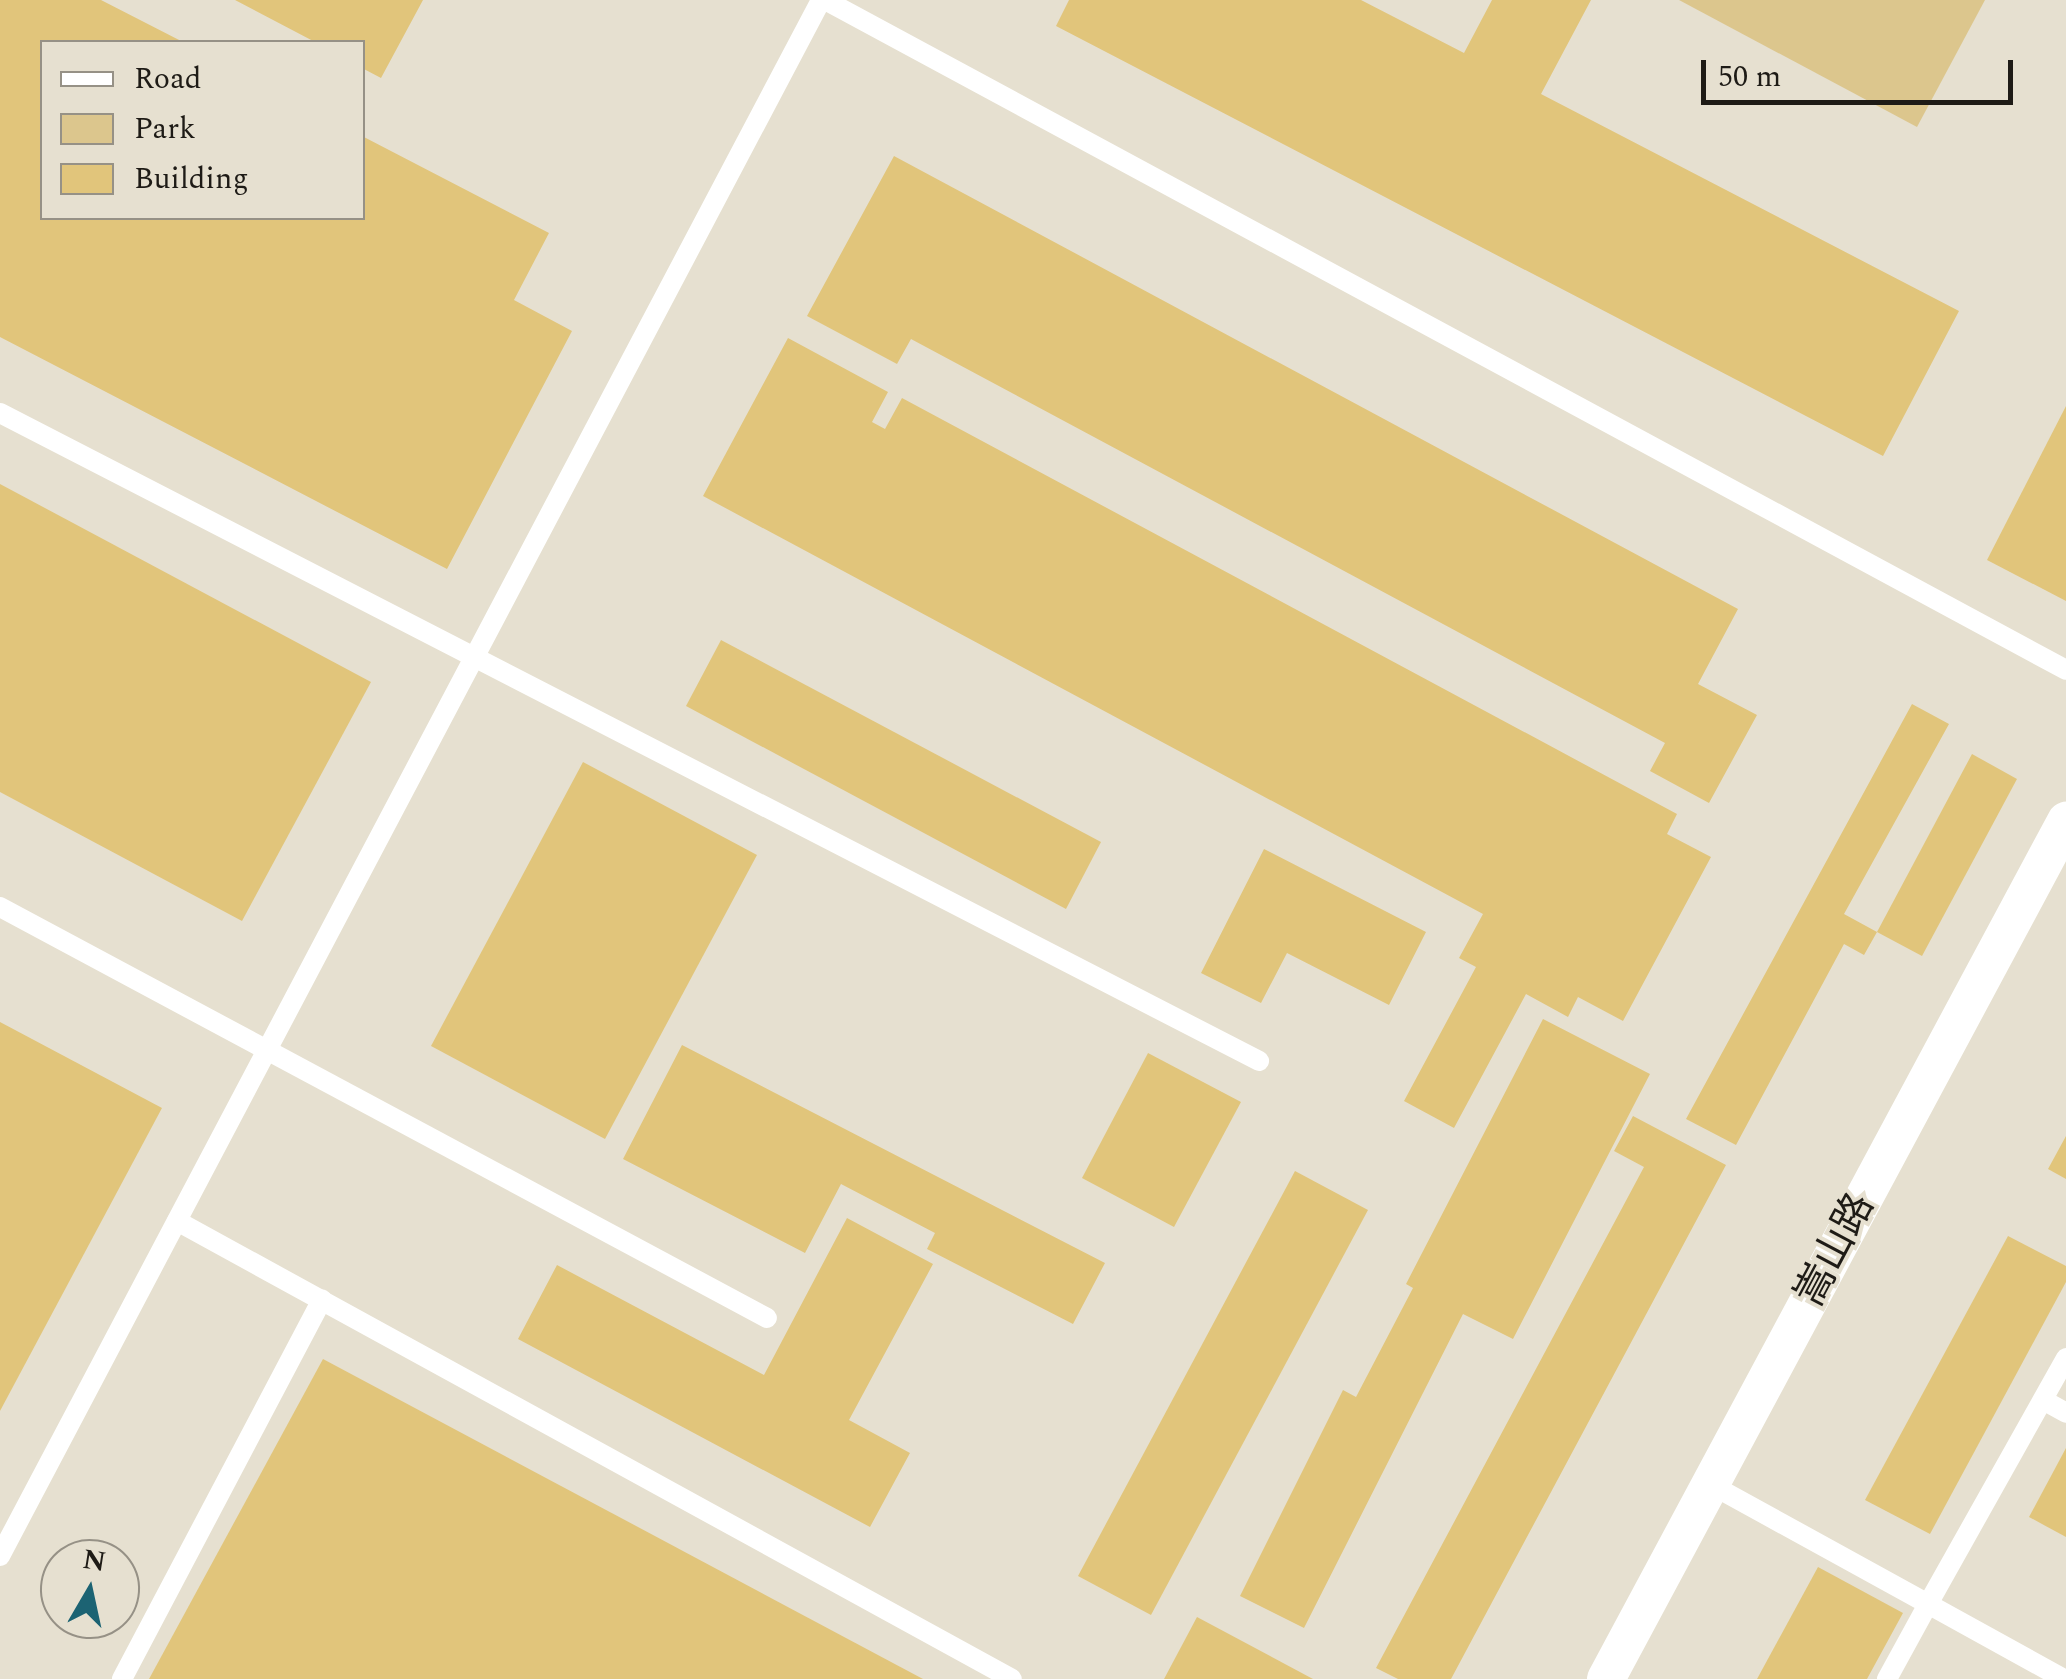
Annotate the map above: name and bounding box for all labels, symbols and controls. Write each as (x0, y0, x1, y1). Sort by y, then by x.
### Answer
legend (40, 40, 365, 220)
scale bar (1706, 40, 2018, 102)
text: 50 m (1718, 54, 1781, 100)
text: Road (134, 56, 202, 102)
text: Park (134, 106, 196, 152)
text: Building (134, 156, 249, 202)
street label: 嵩山路 (1787, 1186, 1885, 1314)
text: N (80, 1538, 109, 1584)
north arrow (40, 1539, 140, 1639)

